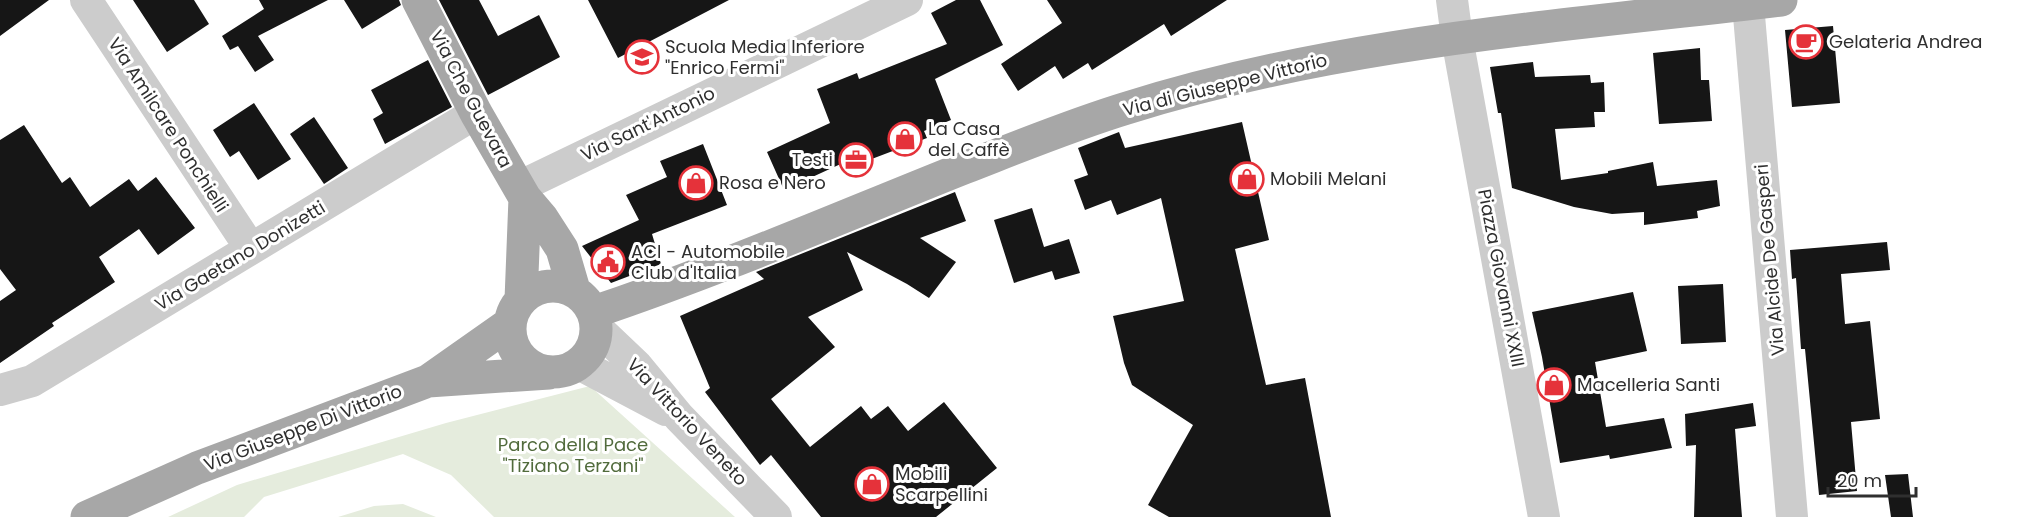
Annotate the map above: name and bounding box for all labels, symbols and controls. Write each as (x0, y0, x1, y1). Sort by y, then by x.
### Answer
cafe icon: Gelateria Andrea (1788, 24, 1824, 60)
street label: Via Che Guevara (425, 25, 518, 172)
place label: Gelateria Andrea (1829, 29, 1982, 54)
street label: Via Amilcare Ponchielli (102, 33, 234, 217)
place label: Scuola Media Inferiore "Enrico Fermi" (665, 34, 865, 80)
school or university icon: Scuola Media Inferiore "Enrico Fermi" (624, 39, 660, 75)
street label: Via di Giuseppe Vittorio (1120, 47, 1330, 122)
street label: Via Sant'Antonio (576, 80, 719, 167)
place label: La Casa del Caffè (928, 116, 1010, 162)
shop icon: La Casa del Caffè (887, 121, 923, 157)
office icon: Testi (838, 142, 874, 178)
place label: Testi (792, 147, 833, 172)
shop icon: Mobili Melani (1229, 161, 1265, 197)
street label: Via Alcide De Gasperi (1749, 163, 1790, 357)
shop icon: Rosa e Nero (678, 165, 714, 201)
place label: Mobili Melani (1270, 166, 1386, 191)
place label: Rosa e Nero (719, 170, 826, 195)
street label: Piazza Giovanni XXIII (1472, 187, 1531, 369)
street label: Via Gaetano Donizetti (150, 195, 330, 316)
place label: ACI - Automobile Club d'Italia (631, 239, 785, 285)
public building icon: ACI - Automobile Club d'Italia (590, 244, 626, 280)
street label: Via Vittorio Veneto (622, 352, 753, 491)
shop icon: Macelleria Santi (1536, 367, 1572, 403)
place label: Macelleria Santi (1577, 372, 1720, 397)
street label: Via Giuseppe Di Vittorio (200, 378, 405, 477)
park label: Parco della Pace "Tiziano Terzani" (498, 432, 648, 478)
scale bar (1828, 460, 1916, 498)
place label: Mobili Scarpellini (895, 461, 988, 507)
shop icon: Mobili Scarpellini (854, 466, 890, 502)
text: 20 m (1837, 468, 1882, 493)

